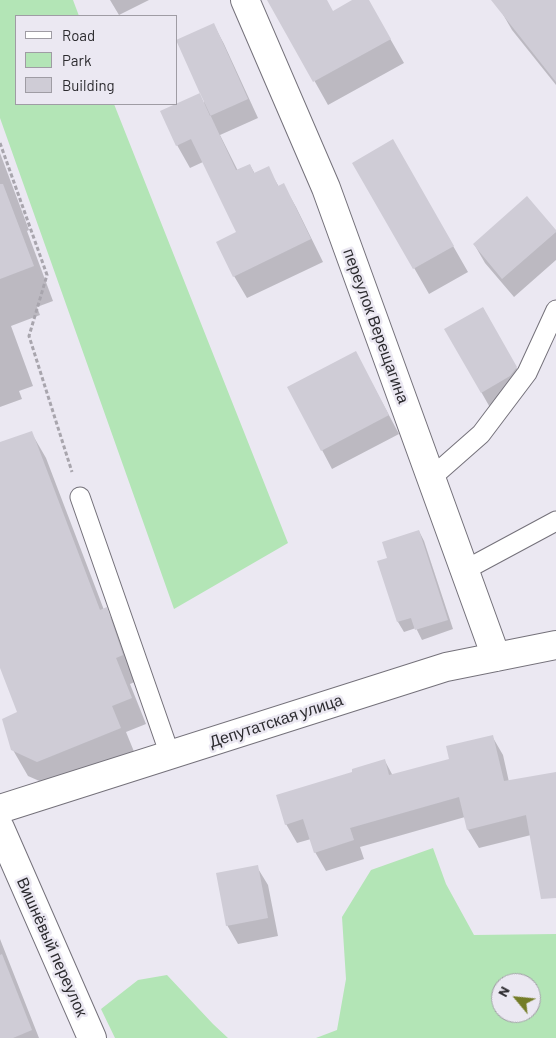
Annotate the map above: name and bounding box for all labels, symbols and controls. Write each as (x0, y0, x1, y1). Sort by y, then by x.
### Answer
legend (15, 15, 178, 105)
text: Road (62, 26, 95, 44)
text: Park (62, 51, 91, 69)
text: Building (62, 76, 115, 94)
street label: переулок Верещагина (339, 246, 413, 406)
street label: Депутатская улица (207, 690, 345, 752)
street label: Вишнёвый переулок (13, 874, 91, 1020)
north arrow (491, 973, 541, 1023)
text: N (494, 983, 513, 999)

